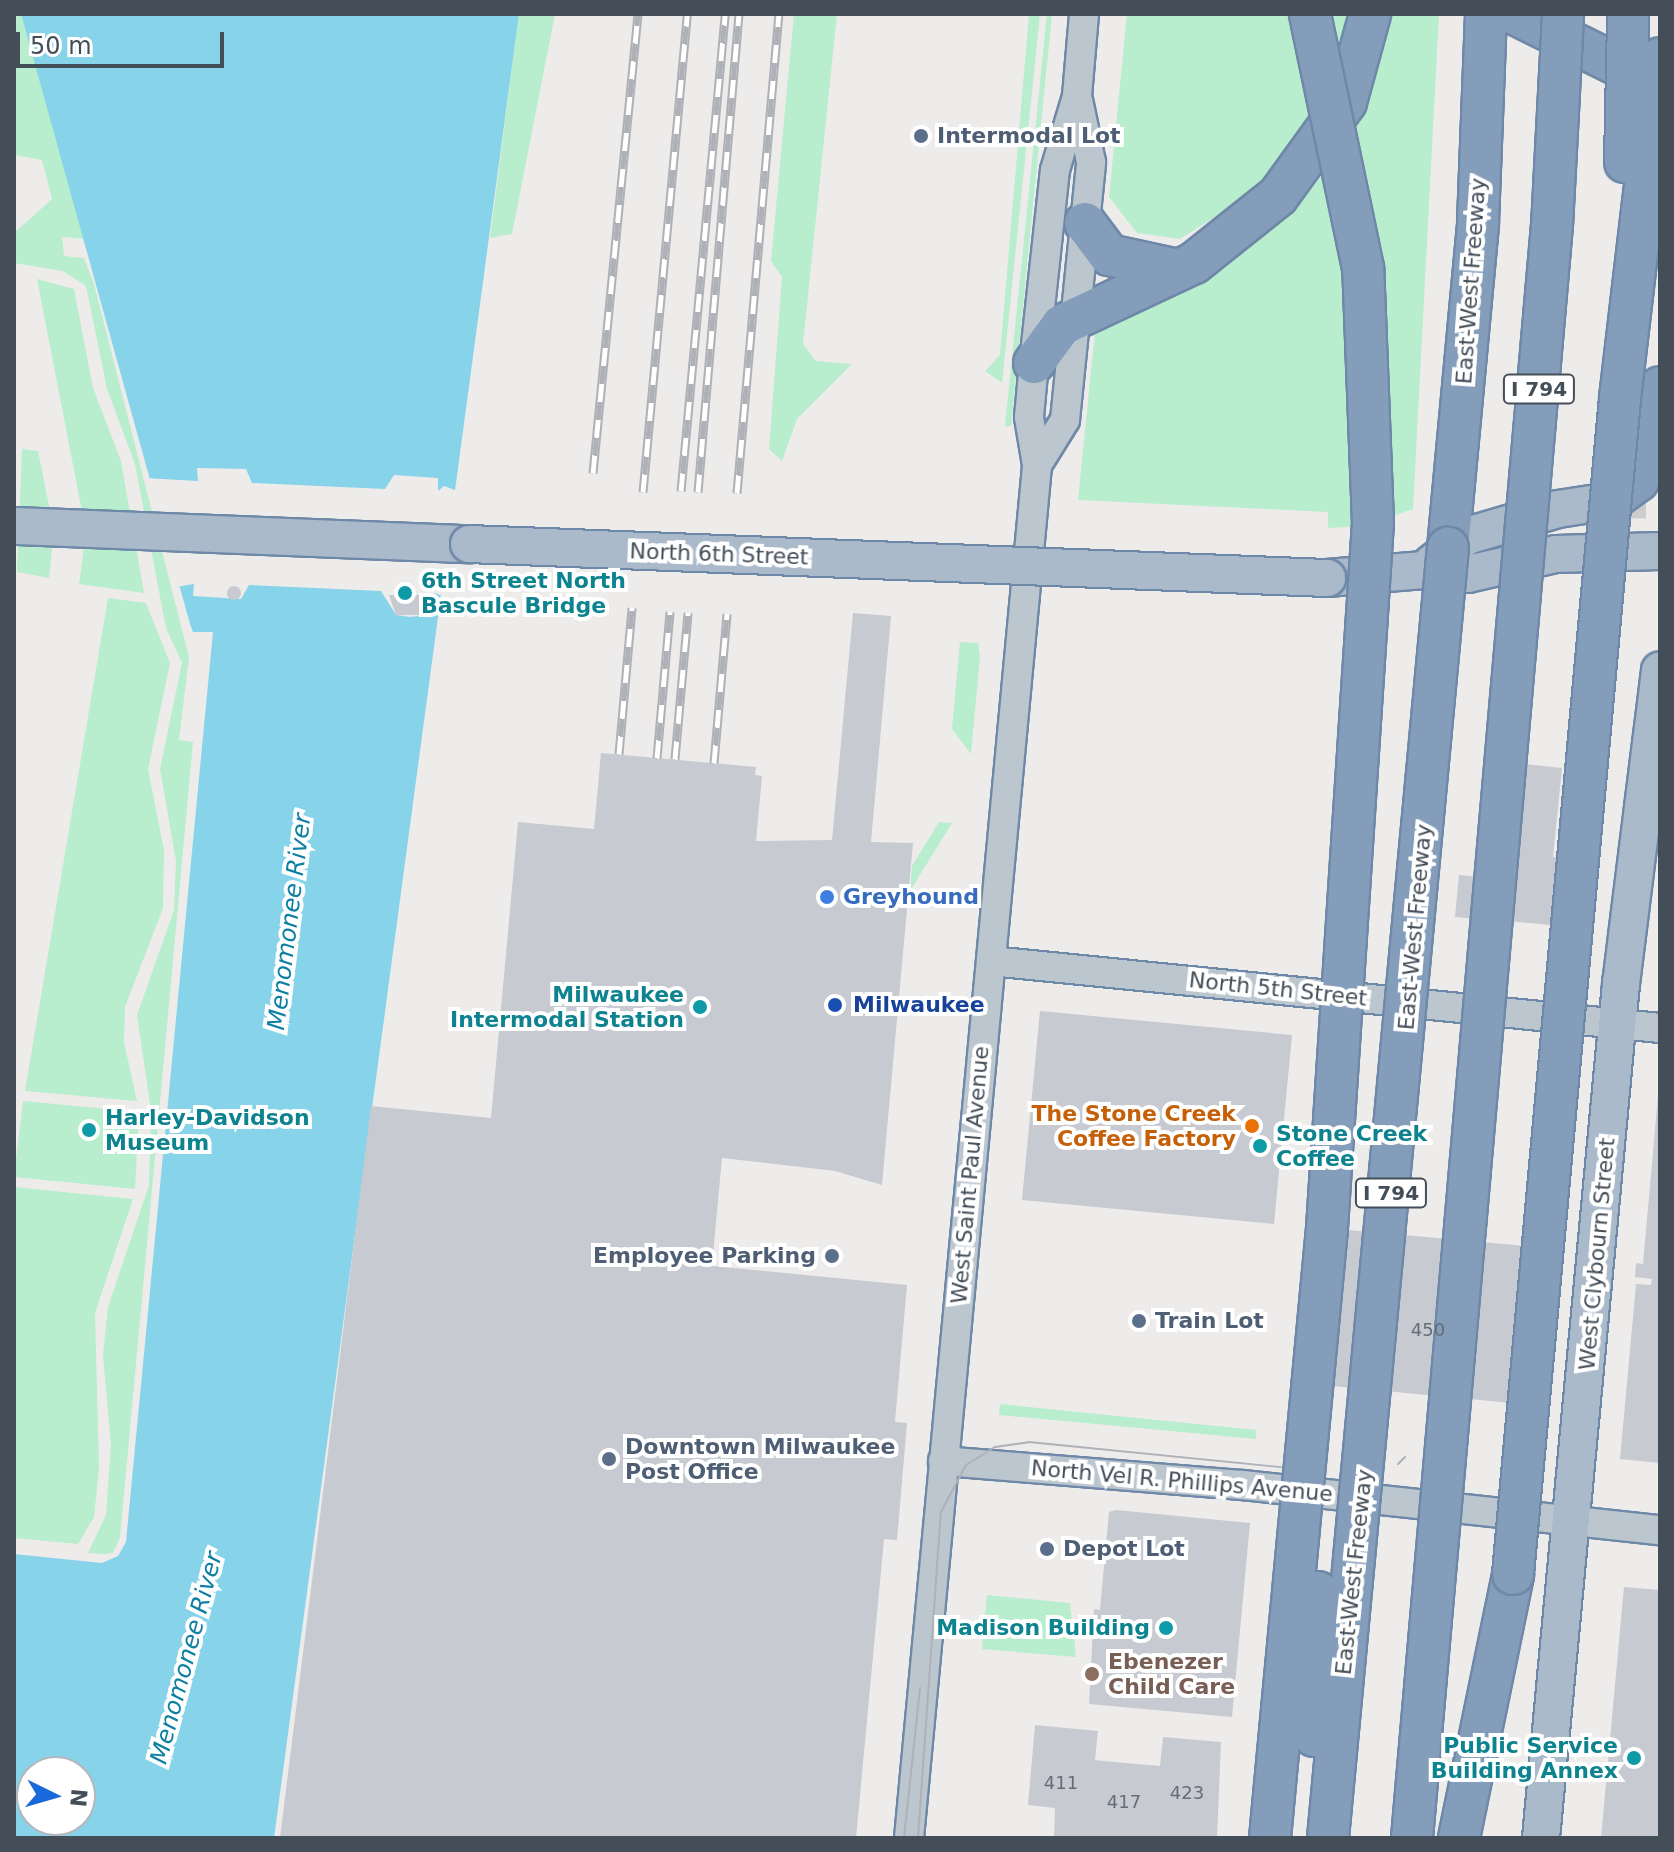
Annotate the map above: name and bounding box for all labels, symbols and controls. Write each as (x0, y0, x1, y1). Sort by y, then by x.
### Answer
scale bar (20, 16, 228, 66)
text: 50 m (30, 32, 92, 60)
place label: Intermodal Lot (937, 123, 1121, 149)
marker: Intermodal Lot (912, 127, 930, 145)
street label: East-West Freeway (1451, 177, 1491, 385)
road number: I 794 (1501, 373, 1577, 405)
street label: North 6th Street (629, 538, 809, 570)
place label: 6th Street North Bascule Bridge (421, 567, 626, 618)
marker: 6th Street North Bascule Bridge (396, 584, 414, 602)
water label: Menomonee River (262, 812, 318, 1032)
street label: East-West Freeway (1393, 823, 1437, 1031)
place label: Greyhound (843, 884, 979, 910)
marker: Greyhound (818, 888, 836, 906)
street label: North 5th Street (1188, 967, 1368, 1011)
place label: Milwaukee Intermodal Station (450, 981, 684, 1032)
place label: Milwaukee (853, 992, 985, 1018)
marker: Milwaukee (824, 994, 846, 1016)
marker: Milwaukee Intermodal Station (691, 998, 709, 1016)
street label: West Saint Paul Avenue (946, 1045, 994, 1305)
place label: The Stone Creek Coffee Factory (1032, 1100, 1236, 1152)
place label: Harley-Davidson Museum (105, 1104, 310, 1156)
marker: The Stone Creek Coffee Factory (1243, 1117, 1261, 1135)
place label: Stone Creek Coffee (1276, 1120, 1427, 1172)
marker: Harley-Davidson Museum (80, 1121, 98, 1139)
marker: Stone Creek Coffee (1251, 1137, 1269, 1155)
street label: West Clybourn Street (1574, 1137, 1620, 1371)
road number: I 794 (1353, 1177, 1429, 1209)
place label: Employee Parking (593, 1243, 816, 1269)
marker: Employee Parking (823, 1247, 841, 1265)
place label: Train Lot (1155, 1308, 1264, 1334)
marker: Train Lot (1130, 1312, 1148, 1330)
house number: 450 (1411, 1319, 1445, 1341)
place label: Downtown Milwaukee Post Office (625, 1433, 895, 1484)
marker: Downtown Milwaukee Post Office (600, 1450, 618, 1468)
street label: North Vel R. Phillips Avenue (1030, 1455, 1334, 1507)
street label: East-West Freeway (1330, 1468, 1378, 1676)
place label: Depot Lot (1063, 1536, 1185, 1562)
marker: Depot Lot (1038, 1540, 1056, 1558)
water label: Menomonee River (145, 1549, 229, 1767)
place label: Madison Building (936, 1615, 1150, 1641)
marker: Madison Building (1157, 1619, 1175, 1637)
place label: Ebenezer Child Care (1108, 1648, 1235, 1700)
marker: Ebenezer Child Care (1083, 1665, 1101, 1683)
place label: Public Service Building Annex (1431, 1732, 1618, 1784)
marker: Public Service Building Annex (1625, 1749, 1643, 1767)
north arrow (16, 1756, 96, 1836)
house number: 411 (1044, 1772, 1078, 1794)
house number: 423 (1170, 1782, 1204, 1804)
text: N (65, 1788, 92, 1808)
house number: 417 (1107, 1791, 1141, 1813)

